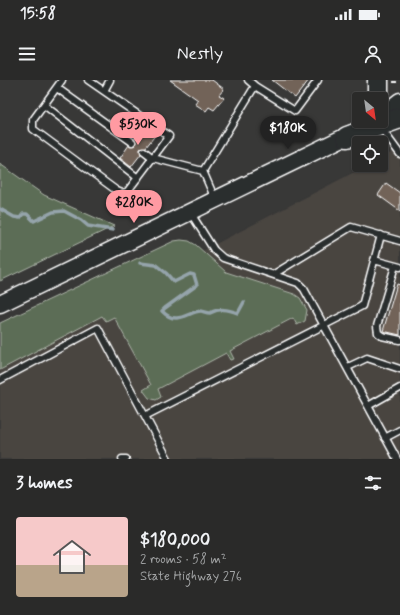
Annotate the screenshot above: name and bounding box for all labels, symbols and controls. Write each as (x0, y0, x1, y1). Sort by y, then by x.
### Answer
text: 15:58 (20, 4, 56, 24)
text: Nestly (177, 42, 223, 66)
icon: menu (16, 43, 38, 65)
icon: person (362, 43, 384, 65)
north arrow (352, 92, 388, 128)
map controls (352, 92, 388, 172)
pin: $530K (110, 112, 166, 146)
text: $530K (119, 116, 157, 133)
pin: $180K (260, 116, 316, 150)
text: $180K (269, 120, 307, 137)
button: locate (352, 136, 388, 172)
pin: $280K (106, 190, 162, 224)
text: $280K (115, 194, 153, 211)
text: 3 homes (16, 472, 73, 494)
icon: filters (362, 472, 384, 494)
text: $180,000 (140, 529, 210, 551)
icon: home (48, 533, 96, 581)
text: 2 rooms · 58 m² (140, 551, 227, 568)
text: State Highway 276 (140, 568, 242, 585)

